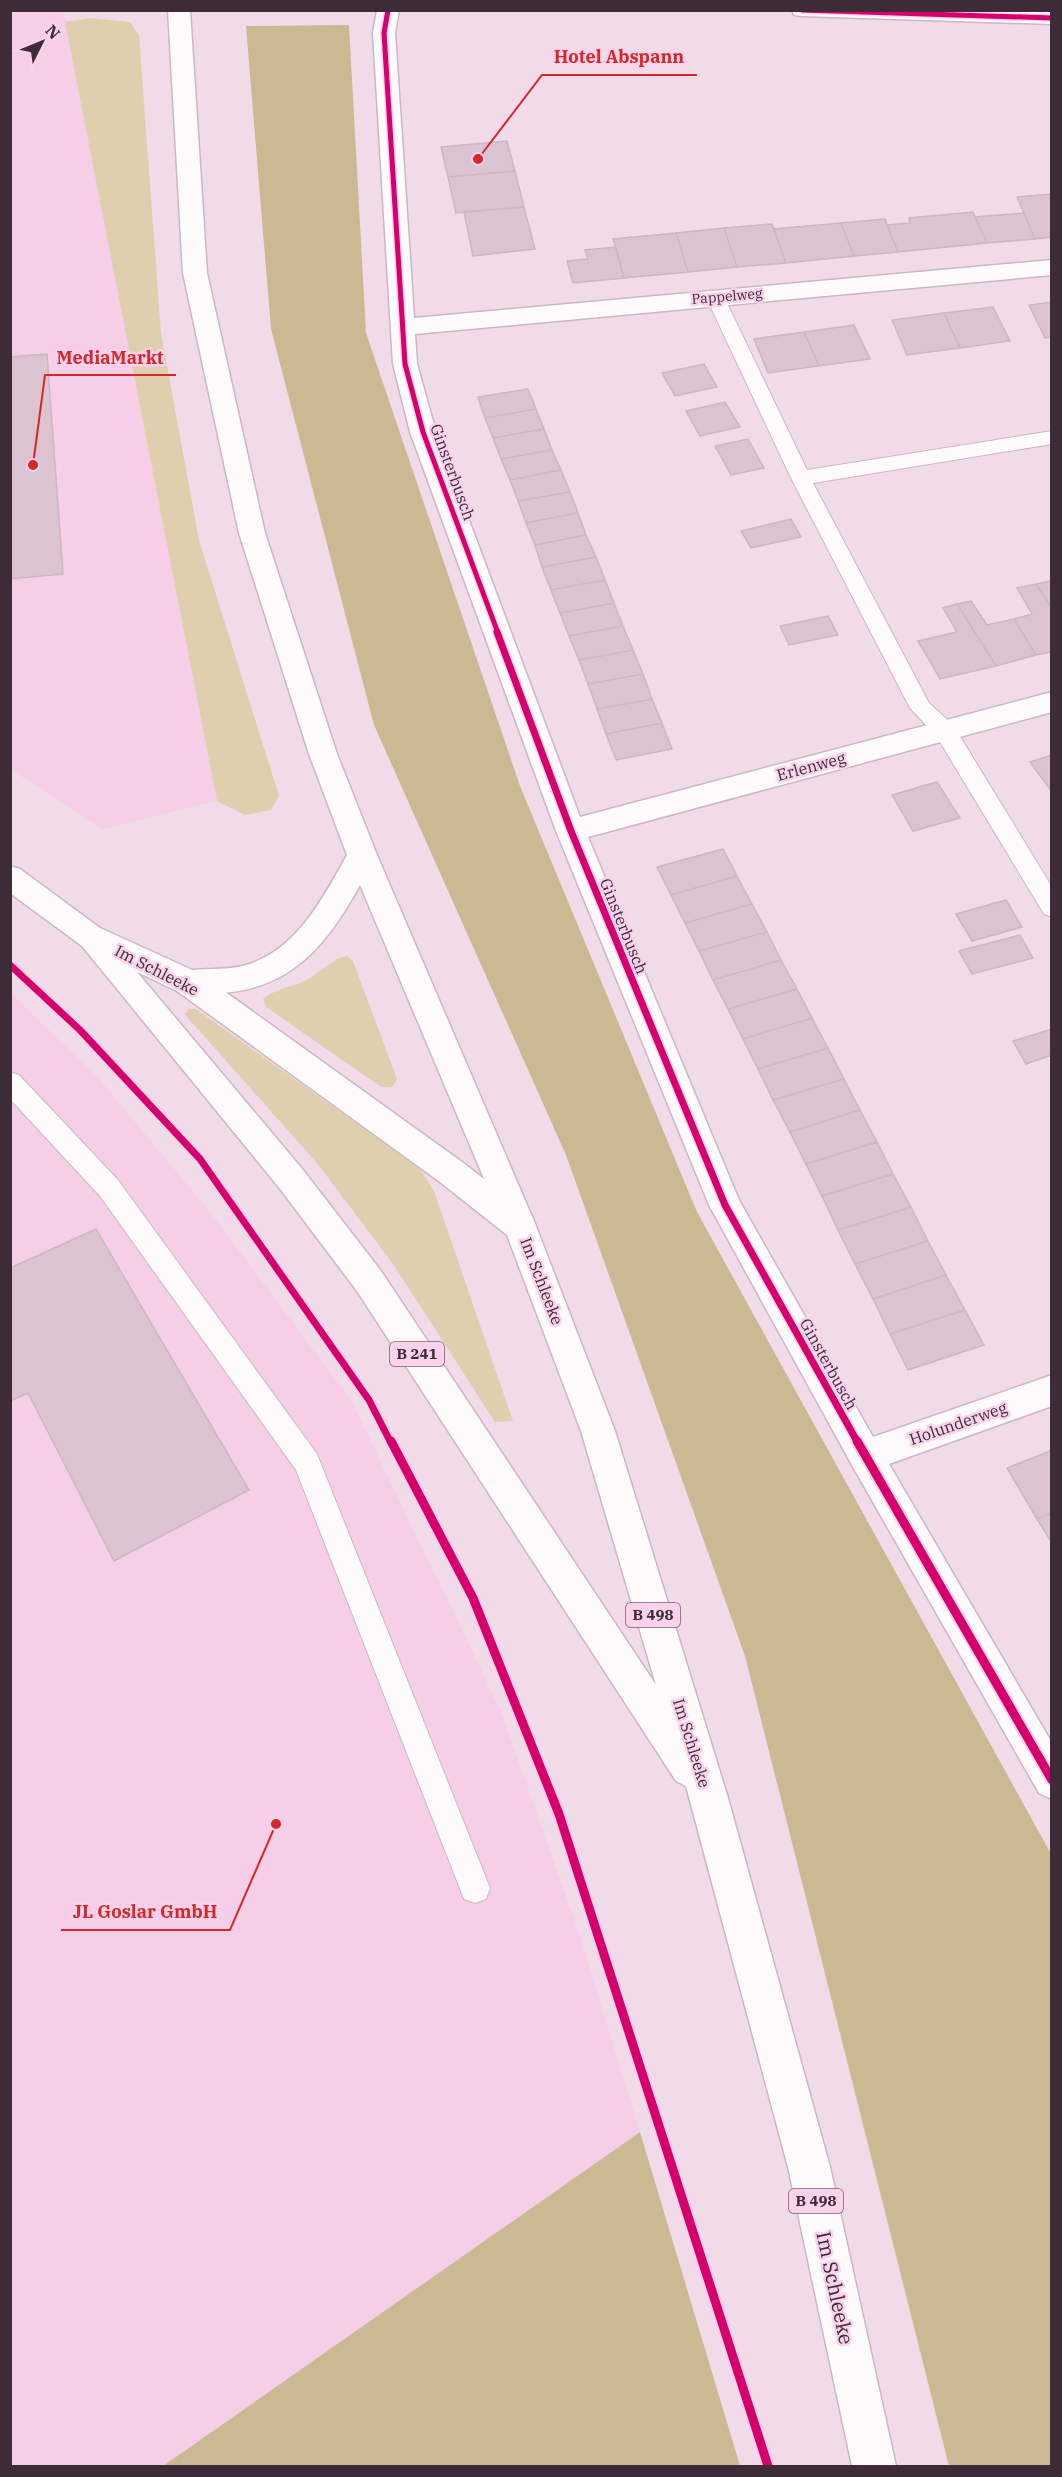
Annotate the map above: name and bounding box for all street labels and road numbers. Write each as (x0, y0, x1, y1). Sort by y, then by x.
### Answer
street label: Pappelweg (691, 284, 764, 308)
street label: Ginsterbusch (426, 421, 480, 523)
street label: Erlenweg (774, 747, 848, 785)
street label: Ginsterbusch (596, 875, 652, 977)
street label: Im Schleeke (112, 940, 202, 1000)
street label: Im Schleeke (516, 1235, 568, 1327)
street label: Ginsterbusch (796, 1315, 862, 1413)
road number: B 241 (390, 1342, 444, 1366)
street label: Holunderweg (907, 1397, 1010, 1449)
road number: B 498 (626, 1603, 680, 1627)
street label: Im Schleeke (669, 1696, 715, 1790)
road number: B 498 (789, 2189, 843, 2213)
street label: Im Schleeke (810, 2229, 861, 2347)

